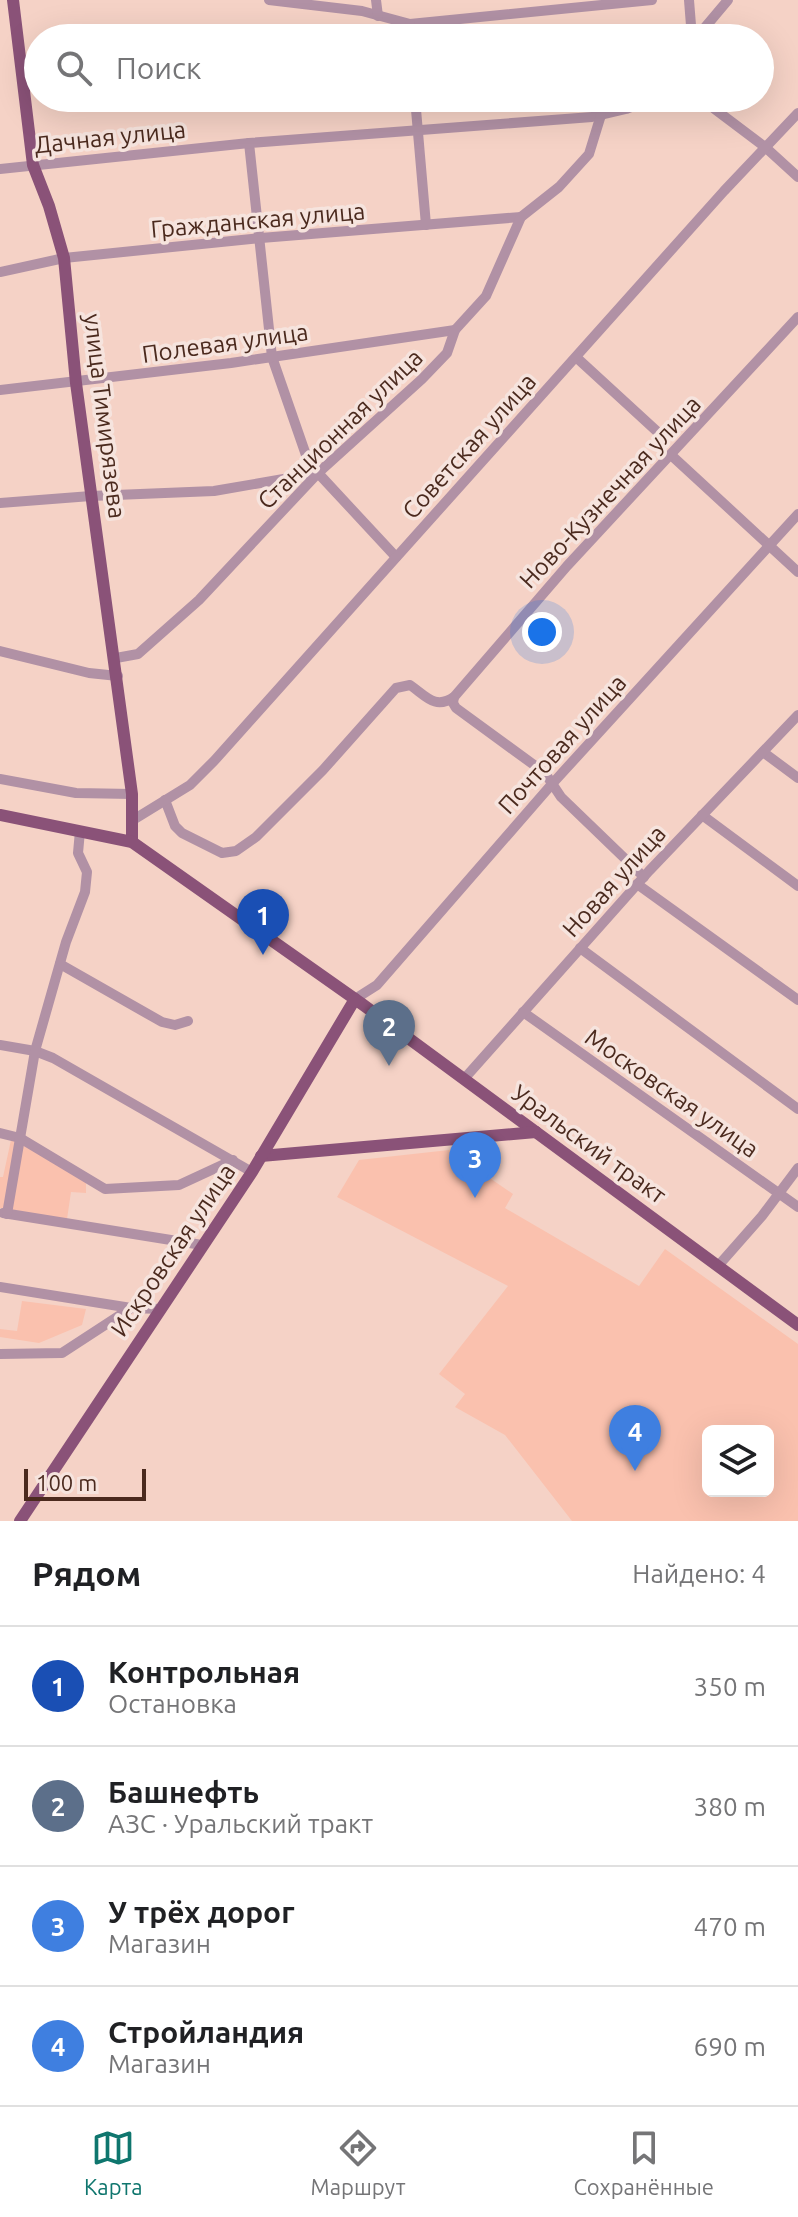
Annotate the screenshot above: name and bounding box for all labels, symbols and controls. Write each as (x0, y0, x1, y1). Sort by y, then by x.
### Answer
search box (24, 24, 774, 112)
icon: search (52, 46, 96, 90)
text: Поиск (116, 51, 201, 85)
street label: Дачная улица (33, 116, 187, 158)
street label: Гражданская улица (150, 197, 366, 243)
street label: улица Тимирязева (79, 312, 131, 520)
street label: Полевая улица (140, 318, 310, 368)
street label: Станционная улица (252, 344, 428, 514)
street label: Советская улица (397, 368, 541, 524)
street label: Ново-Кузнечная улица (514, 390, 706, 594)
your location (522, 612, 562, 652)
street label: Почтовая улица (493, 669, 631, 819)
street label: Новая улица (557, 820, 671, 942)
pin: 1 (237, 889, 289, 955)
pin: 2 (363, 1000, 415, 1066)
street label: Московская улица (580, 1023, 764, 1163)
street label: Уральский тракт (507, 1079, 672, 1209)
pin: 3 (449, 1132, 501, 1198)
street label: Искровская улица (105, 1159, 241, 1341)
pin: 4 (609, 1405, 661, 1471)
map controls (702, 1425, 774, 1497)
button: layers (702, 1425, 774, 1497)
scale bar (24, 1465, 146, 1501)
text: 100 m (36, 1470, 97, 1495)
text: Рядом (32, 1554, 141, 1592)
text: Найдено: 4 (632, 1559, 766, 1588)
text: Контрольная (108, 1655, 300, 1689)
text: 1 (51, 1672, 65, 1701)
text: 350 m (694, 1672, 766, 1701)
text: Остановка (108, 1689, 237, 1718)
text: Башнефть (108, 1775, 259, 1809)
text: 2 (51, 1792, 65, 1821)
text: 380 m (694, 1792, 766, 1821)
text: АЗС · Уральский тракт (108, 1809, 373, 1838)
text: У трёх дорог (108, 1895, 294, 1929)
text: 3 (51, 1912, 65, 1941)
text: 470 m (694, 1912, 766, 1941)
text: Магазин (108, 1929, 211, 1958)
text: Стройландия (108, 2015, 304, 2049)
text: 4 (51, 2032, 65, 2061)
text: 690 m (694, 2032, 766, 2061)
text: Магазин (108, 2049, 211, 2078)
tab: Карта (84, 2126, 143, 2199)
tab: Маршрут (311, 2126, 405, 2199)
tab: Сохранённые (573, 2126, 714, 2199)

